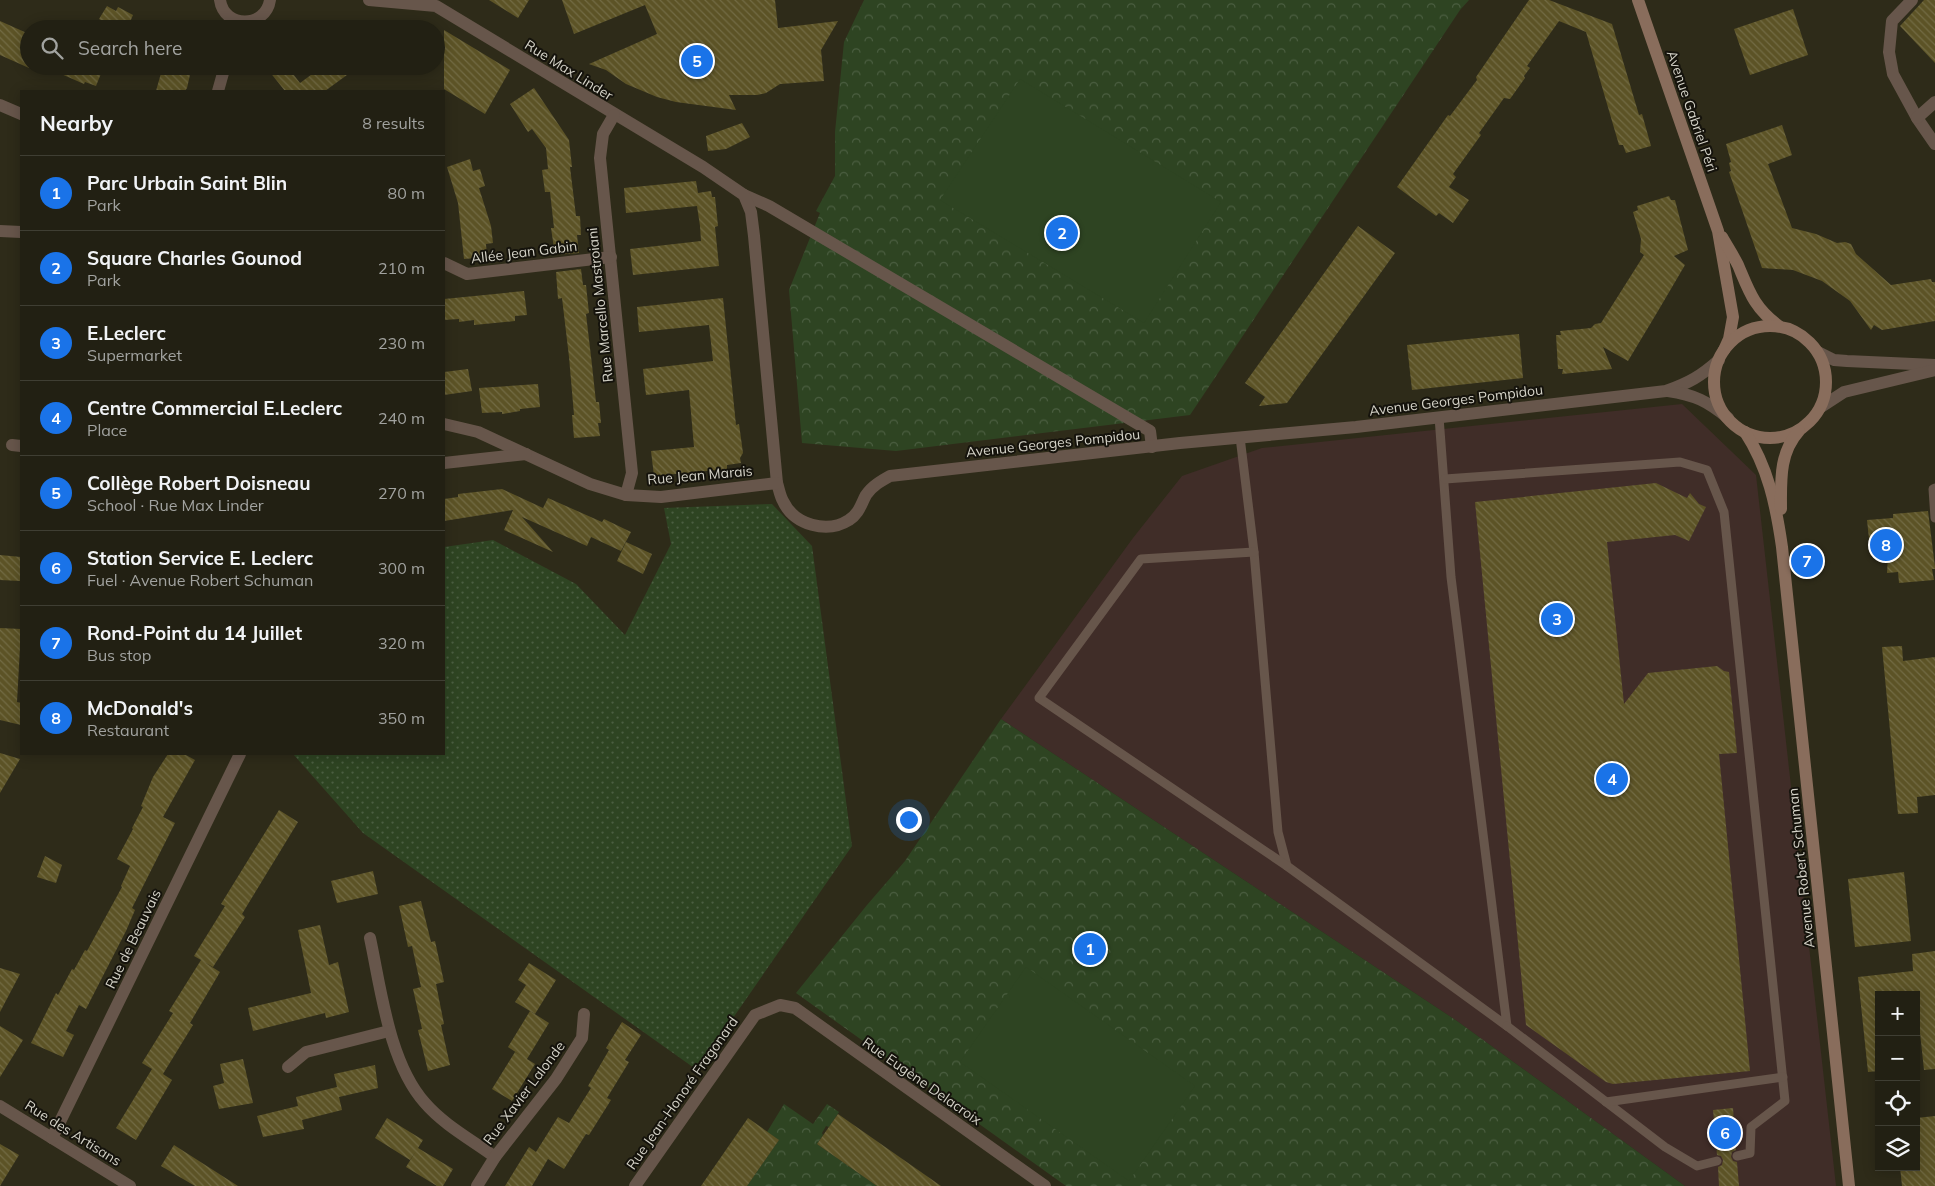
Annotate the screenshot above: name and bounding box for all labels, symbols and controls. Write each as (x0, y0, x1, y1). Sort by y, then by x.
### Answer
search box (20, 20, 445, 75)
icon: search (38, 34, 66, 62)
text: Search here (78, 36, 182, 60)
street label: Rue Max Linder (521, 36, 617, 105)
pin: 5 (681, 42, 713, 80)
street label: Avenue Gabriel Péri (1663, 48, 1721, 174)
text: Nearby (40, 110, 113, 136)
text: 8 results (362, 113, 425, 133)
text: Parc Urbain Saint Blin (87, 171, 287, 195)
text: 1 (51, 183, 61, 203)
text: 80 m (388, 183, 425, 203)
text: Park (87, 195, 121, 215)
pin: 2 (1046, 214, 1078, 252)
street label: Rue Marcello Mastroiani (583, 227, 617, 383)
street label: Allée Jean Gabin (470, 237, 578, 267)
text: Square Charles Gounod (87, 246, 302, 270)
text: 2 (51, 258, 61, 278)
text: 210 m (378, 258, 425, 278)
text: Park (87, 270, 121, 290)
text: E.Leclerc (87, 321, 166, 345)
text: 3 (51, 333, 61, 353)
text: 230 m (378, 333, 425, 353)
text: Supermarket (87, 345, 182, 365)
street label: Avenue Georges Pompidou (1368, 380, 1544, 420)
text: Centre Commercial E.Leclerc (87, 396, 342, 420)
text: 4 (51, 408, 61, 428)
text: 240 m (378, 408, 425, 428)
text: Place (87, 420, 127, 440)
street label: Avenue Georges Pompidou (965, 425, 1141, 461)
street label: Rue Jean Marais (647, 461, 753, 489)
text: Collège Robert Doisneau (87, 471, 310, 495)
text: 5 (51, 483, 61, 503)
text: 270 m (378, 483, 425, 503)
text: School · Rue Max Linder (87, 495, 264, 515)
pin: 8 (1870, 526, 1902, 564)
pin: 7 (1791, 542, 1823, 580)
text: Station Service E. Leclerc (87, 546, 313, 570)
text: 6 (51, 558, 61, 578)
text: 300 m (378, 558, 425, 578)
text: Fuel · Avenue Robert Schuman (87, 570, 313, 590)
pin: 3 (1541, 600, 1573, 638)
text: Rond-Point du 14 Juillet (87, 621, 302, 645)
text: 7 (51, 633, 61, 653)
text: 320 m (378, 633, 425, 653)
text: Bus stop (87, 645, 151, 665)
text: McDonald's (87, 696, 193, 720)
text: 8 (51, 708, 61, 728)
text: 350 m (378, 708, 425, 728)
text: Restaurant (87, 720, 169, 740)
pin: 4 (1596, 760, 1628, 798)
street label: Avenue Robert Schuman (1784, 787, 1818, 949)
your location (896, 807, 922, 833)
street label: Rue de Beauvais (101, 886, 165, 992)
pin: 1 (1074, 930, 1106, 968)
map controls (1875, 991, 1920, 1171)
button: + (1875, 991, 1920, 1036)
street label: Rue Jean-Honoré Fragonard (622, 1013, 742, 1173)
street label: Rue Eugène Delacroix (859, 1033, 986, 1129)
button: − (1875, 1036, 1920, 1081)
street label: Rue Xavier Lalonde (479, 1038, 569, 1148)
button: locate (1875, 1081, 1920, 1126)
street label: Rue des Artisans (22, 1096, 125, 1170)
pin: 6 (1709, 1114, 1741, 1152)
button: layers (1875, 1126, 1920, 1171)

